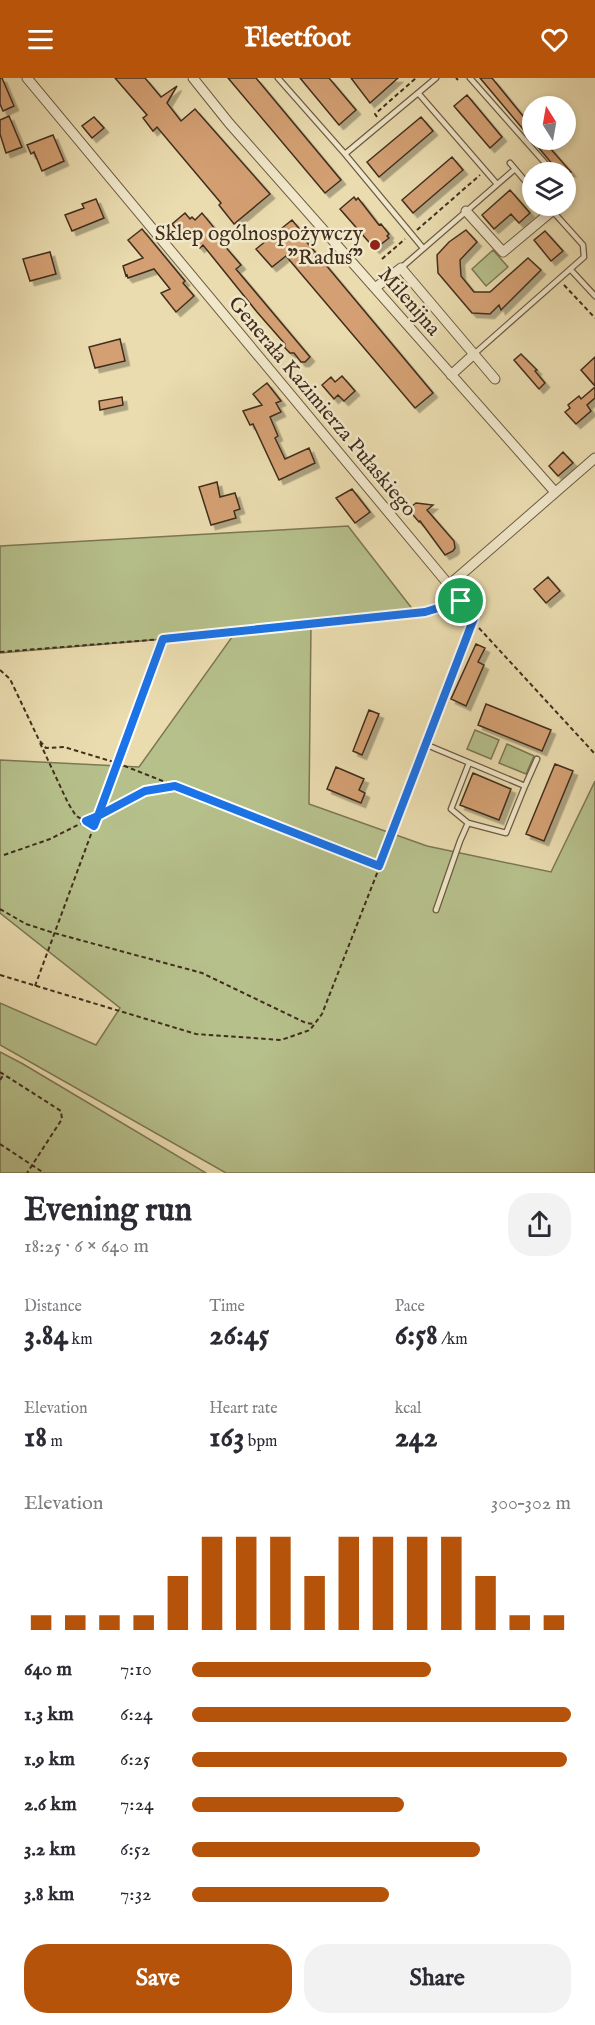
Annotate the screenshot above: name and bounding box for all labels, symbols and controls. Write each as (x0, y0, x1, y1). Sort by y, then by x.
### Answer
text: Fleetfoot (244, 22, 351, 56)
icon: menu (24, 23, 57, 56)
icon: heart (538, 23, 571, 56)
north arrow (522, 96, 576, 150)
map controls (522, 96, 576, 216)
button: layers (522, 162, 576, 216)
place label: Sklep ogólnospożywczy "Raduś" (155, 221, 364, 272)
marker: Sklep ogólnospożywczy "Raduś" (368, 238, 382, 252)
street label: Milenijna (372, 262, 447, 343)
street label: Generała Kazimierza Pułaskiego (222, 291, 422, 523)
pin (435, 575, 486, 626)
icon: arrive (444, 584, 477, 617)
text: Evening run (24, 1190, 192, 1232)
button: share (508, 1193, 571, 1256)
text: 18:25 · 6 × 640 m (24, 1234, 149, 1259)
text: Distance (24, 1297, 82, 1317)
text: Time (209, 1297, 245, 1317)
text: Pace (395, 1297, 425, 1317)
text: 3.84 (24, 1317, 68, 1355)
text: 26:45 (209, 1317, 269, 1355)
text: 6:58 (395, 1317, 438, 1355)
text: km (68, 1330, 93, 1350)
text: /km (438, 1330, 468, 1350)
text: Elevation (24, 1399, 87, 1419)
text: Heart rate (209, 1399, 278, 1419)
text: kcal (395, 1399, 421, 1419)
text: 18 (24, 1419, 47, 1457)
text: 163 (209, 1419, 244, 1457)
text: 242 (395, 1419, 438, 1457)
text: m (47, 1432, 63, 1452)
text: bpm (244, 1432, 277, 1452)
text: Elevation (24, 1491, 103, 1516)
text: 300–302 m (491, 1491, 571, 1516)
text: 640 m (24, 1657, 72, 1682)
text: 7:10 (120, 1657, 152, 1682)
text: 1.3 km (24, 1702, 74, 1727)
text: 6:24 (120, 1702, 153, 1727)
text: 1.9 km (24, 1747, 75, 1772)
text: 6:25 (120, 1747, 150, 1772)
text: 2.6 km (24, 1792, 77, 1817)
text: 7:24 (120, 1792, 154, 1817)
text: 3.2 km (24, 1837, 76, 1862)
text: 6:52 (120, 1837, 150, 1862)
text: 3.8 km (24, 1882, 74, 1907)
text: 7:32 (120, 1882, 151, 1907)
button: Save (24, 1944, 292, 2013)
button: Share (304, 1944, 571, 2013)

